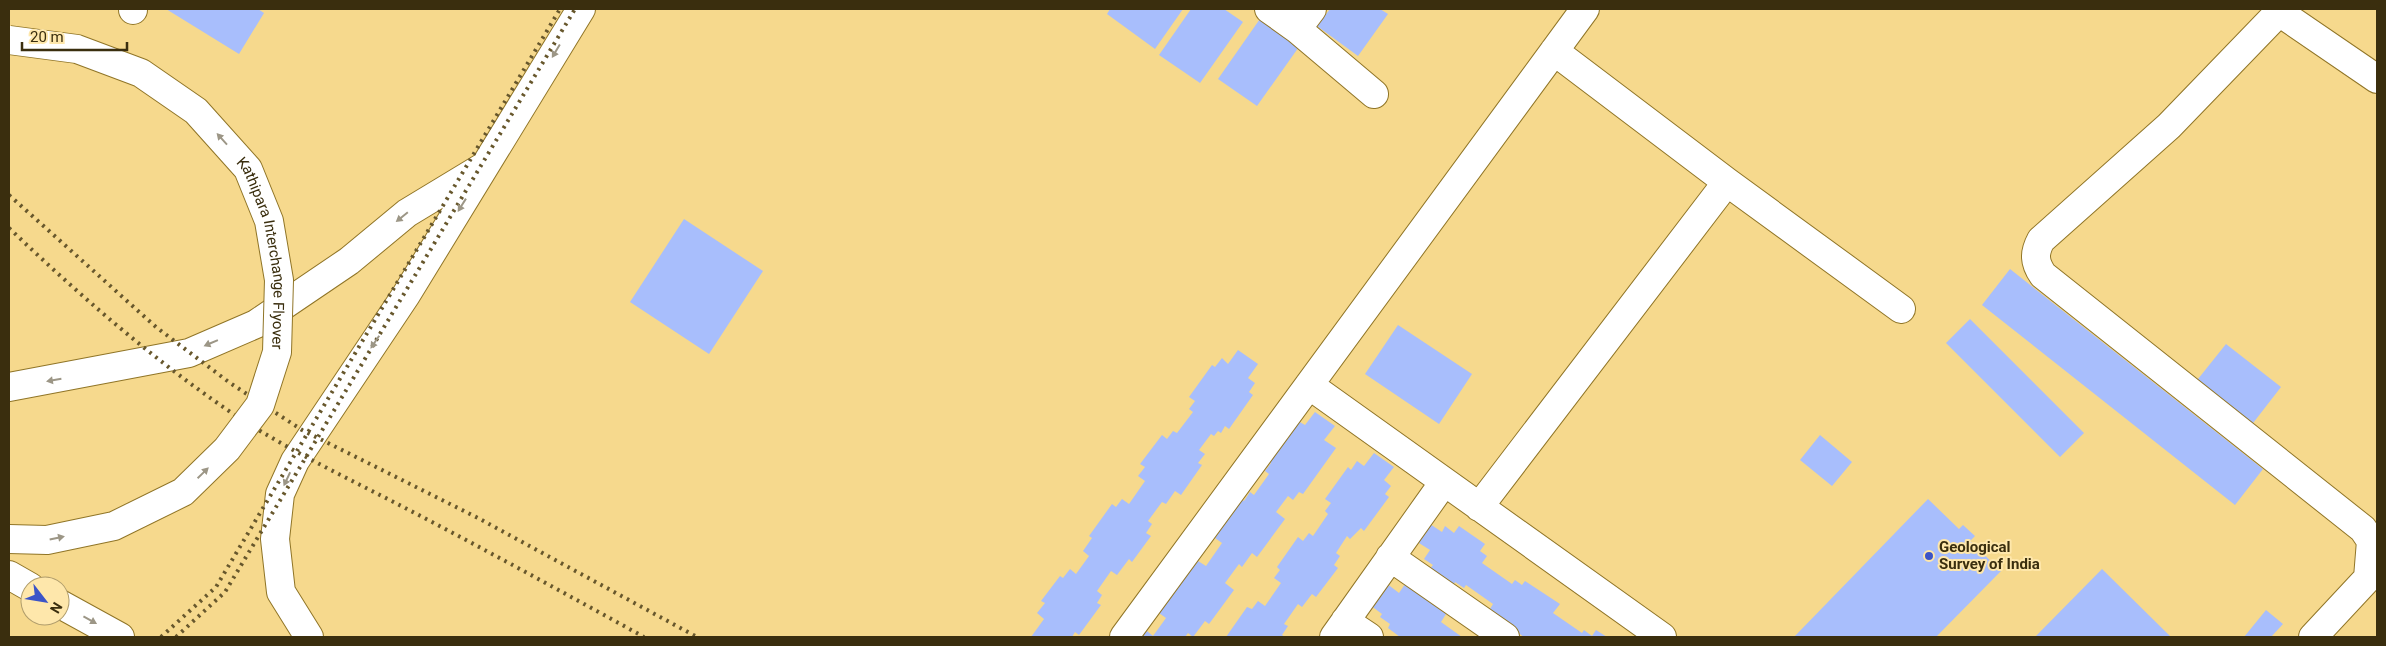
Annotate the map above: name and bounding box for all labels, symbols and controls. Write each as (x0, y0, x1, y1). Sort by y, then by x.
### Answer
scale bar (22, 20, 128, 52)
text: 20 m (30, 28, 64, 46)
one-way arrow (552, 44, 561, 57)
one-way arrow (216, 133, 227, 146)
street label: Kathipara Interchange Flyover (233, 153, 288, 350)
one-way arrow (458, 199, 467, 212)
one-way arrow (396, 211, 409, 222)
one-way arrow (370, 335, 380, 349)
one-way arrow (204, 340, 218, 348)
one-way arrow (45, 376, 61, 384)
one-way arrow (196, 467, 208, 479)
one-way arrow (283, 472, 291, 486)
one-way arrow (50, 534, 65, 542)
place label: Geological Survey of India (1939, 538, 2040, 573)
marker: Geological Survey of India (1923, 550, 1935, 562)
north arrow (20, 576, 70, 626)
text: N (47, 599, 66, 616)
one-way arrow (83, 616, 97, 625)

